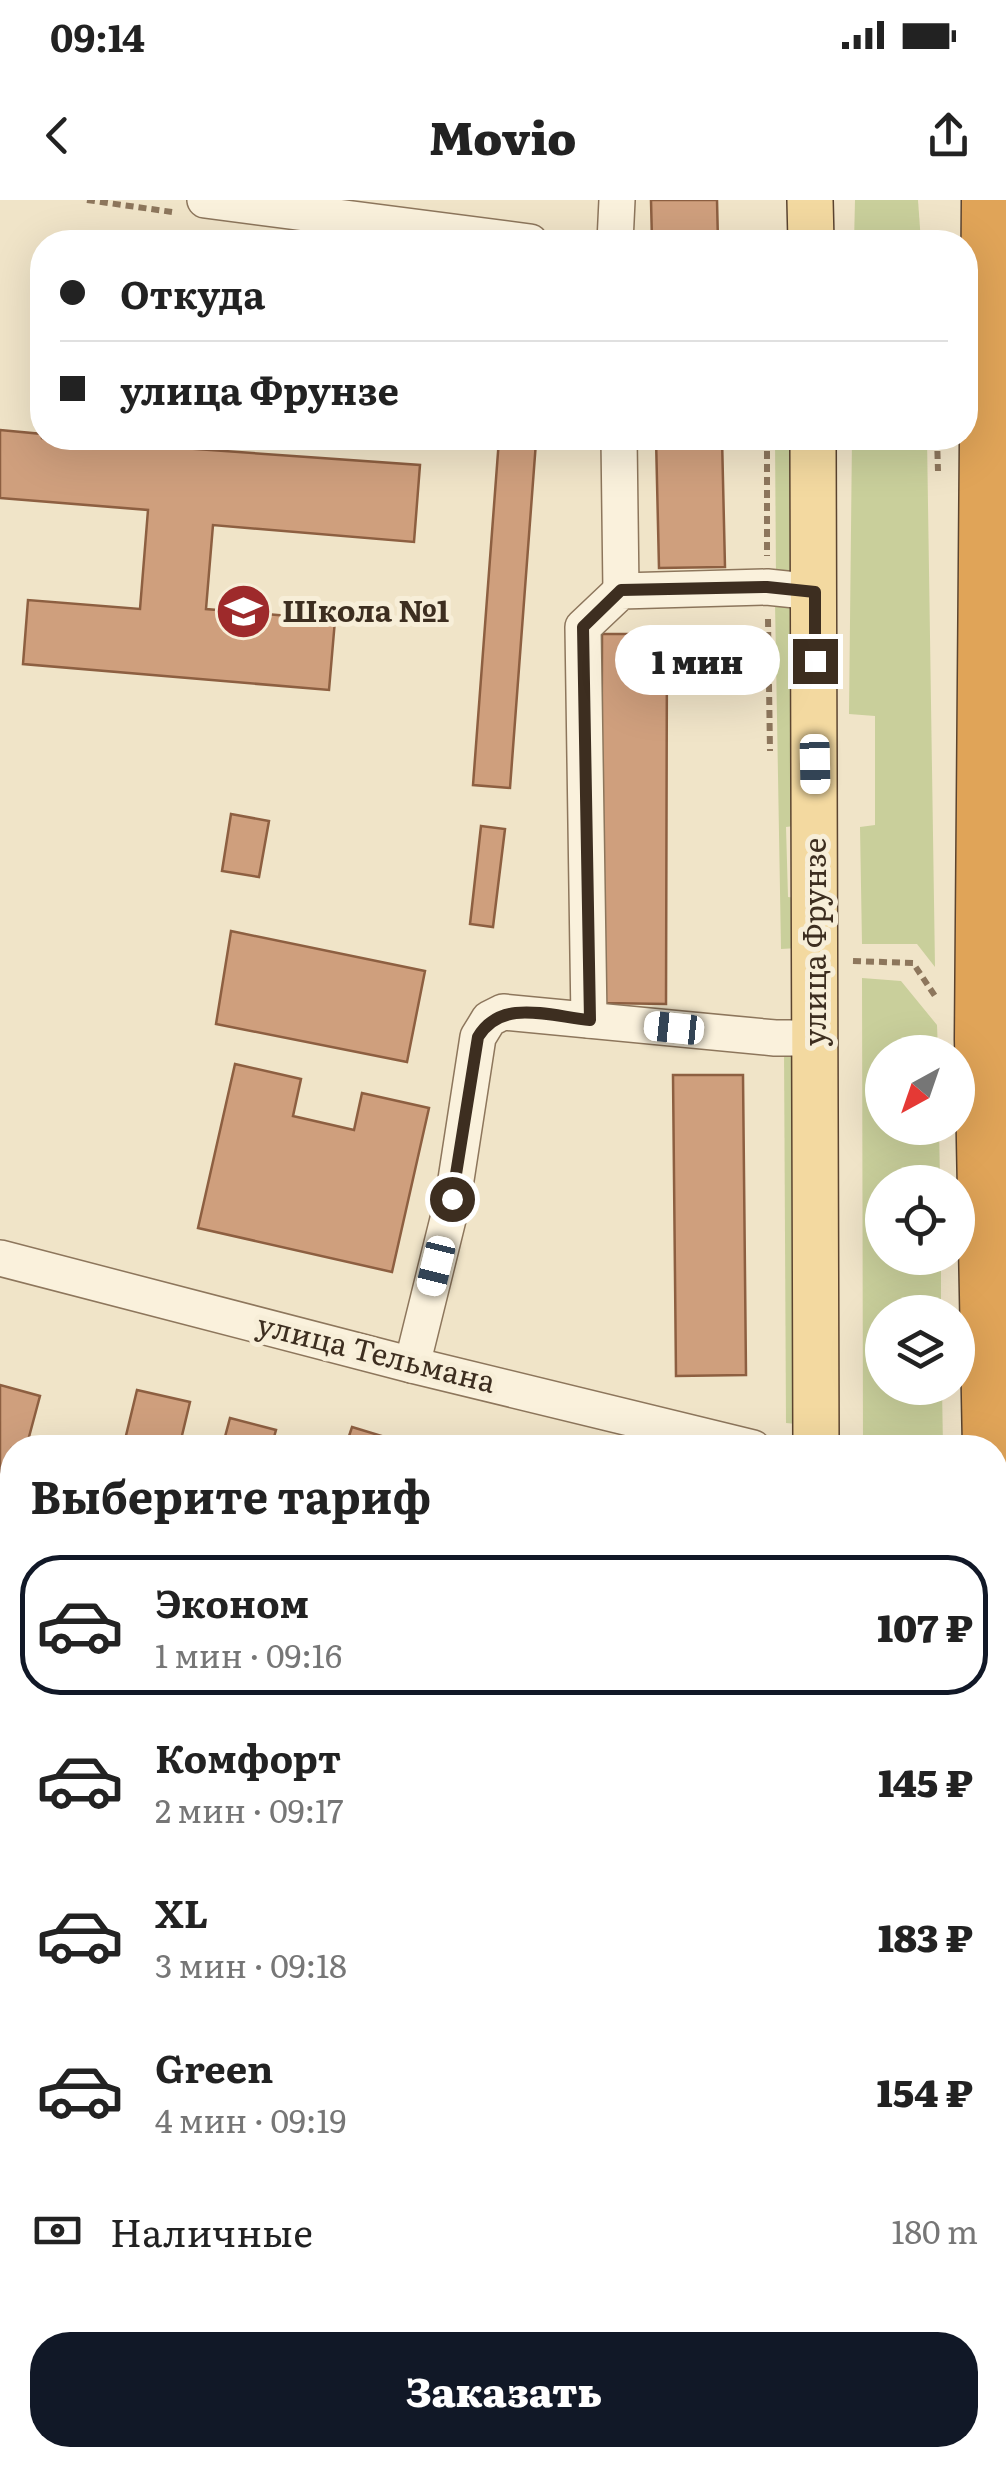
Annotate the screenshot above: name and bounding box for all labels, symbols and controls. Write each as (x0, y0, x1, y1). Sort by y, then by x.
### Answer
text: 09:14 (50, 7, 145, 64)
text: Movio (430, 102, 576, 169)
icon: back (30, 108, 85, 163)
icon: share (921, 108, 976, 163)
text: Откуда (120, 264, 265, 321)
text: улица Фрунзе (120, 360, 399, 417)
school or university icon: Школа №1 (213, 582, 273, 642)
place label: Школа №1 (282, 587, 449, 631)
callout: 1 мин (615, 626, 780, 696)
text: 1 мин (652, 636, 743, 684)
route end (793, 639, 838, 684)
car (799, 734, 831, 794)
street label: улица Фрунзе (791, 838, 835, 1046)
car (643, 1010, 705, 1046)
north arrow (865, 1035, 975, 1145)
map controls (865, 1035, 975, 1405)
button: locate (865, 1165, 975, 1275)
route start (430, 1177, 475, 1222)
car (414, 1233, 458, 1299)
button: layers (865, 1295, 975, 1405)
street label: улица Тельмана (253, 1300, 501, 1402)
text: Выберите тариф (30, 1461, 431, 1528)
text: Эконом (155, 1573, 309, 1630)
icon: car (35, 1580, 125, 1670)
text: 107 ₽ (877, 1597, 973, 1654)
text: 1 мин · 09:16 (155, 1630, 342, 1678)
text: Комфорт (155, 1728, 341, 1785)
icon: car (35, 1735, 125, 1825)
text: 145 ₽ (878, 1752, 973, 1809)
text: 2 мин · 09:17 (155, 1785, 343, 1833)
text: XL (155, 1883, 208, 1940)
icon: car (35, 1890, 125, 1980)
text: 183 ₽ (878, 1907, 973, 1964)
text: 3 мин · 09:18 (155, 1940, 347, 1988)
text: Green (155, 2038, 273, 2095)
icon: car (35, 2045, 125, 2135)
text: 154 ₽ (877, 2062, 973, 2119)
text: 4 мин · 09:19 (155, 2095, 346, 2143)
text: Наличные (110, 2202, 313, 2259)
icon: cash (30, 2203, 85, 2258)
text: 180 m (891, 2206, 978, 2254)
button: Заказать (30, 2332, 978, 2447)

